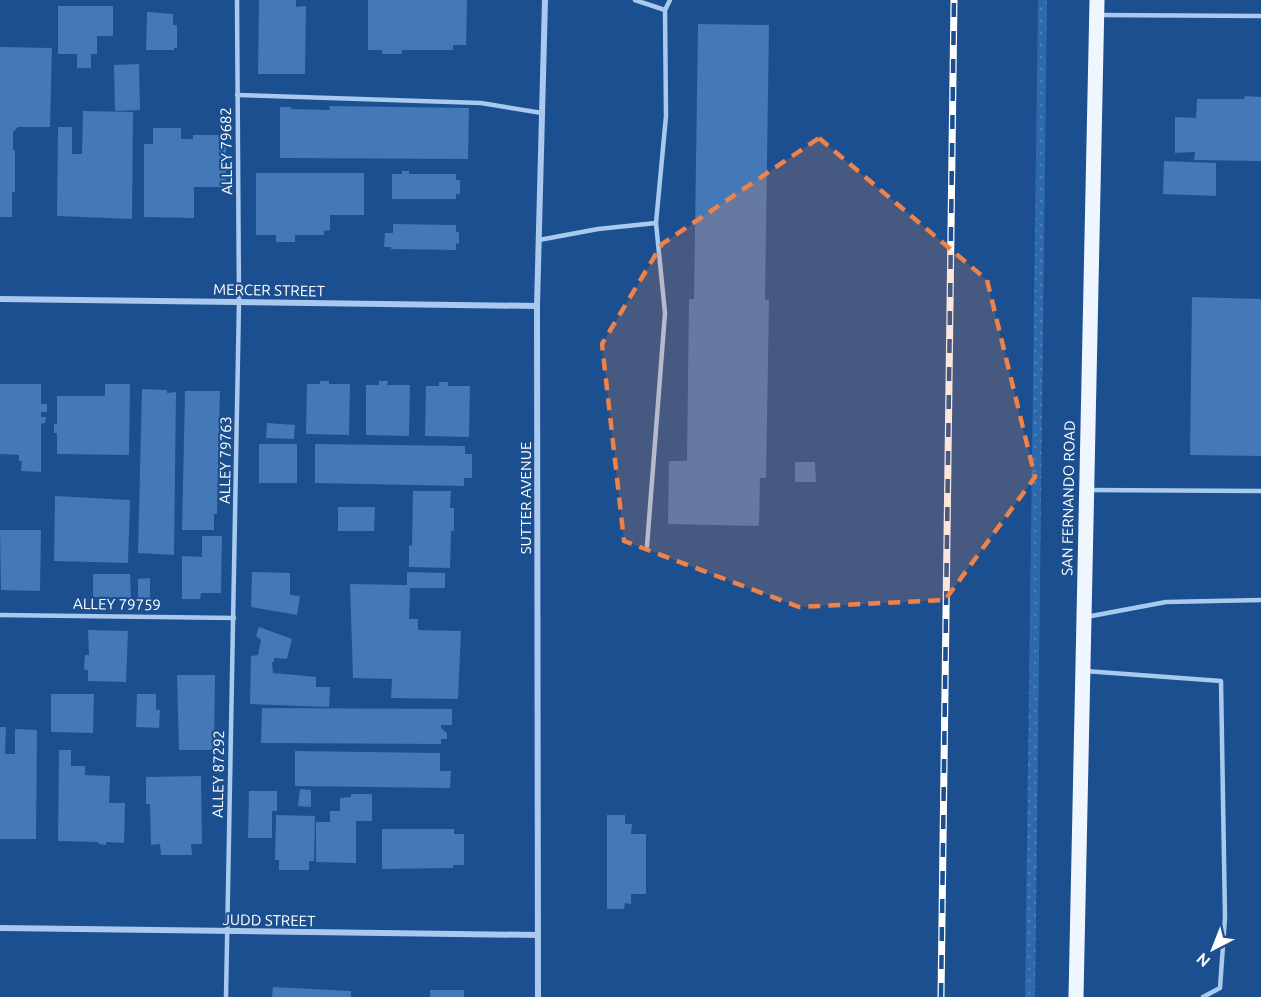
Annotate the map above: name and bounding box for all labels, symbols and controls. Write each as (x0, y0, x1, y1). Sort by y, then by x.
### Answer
street label: ALLEY 79682 (217, 107, 235, 195)
street label: MERCER STREET (213, 281, 326, 299)
street label: ALLEY 79763 (216, 416, 234, 504)
street label: SAN FERNANDO ROAD (1058, 420, 1078, 576)
street label: SUTTER AVENUE (517, 442, 534, 554)
street label: ALLEY 79759 (73, 595, 161, 613)
street label: ALLEY 87292 (209, 730, 227, 818)
street label: JUDD STREET (222, 911, 316, 929)
north arrow (1183, 919, 1243, 979)
text: N (1193, 949, 1213, 971)

